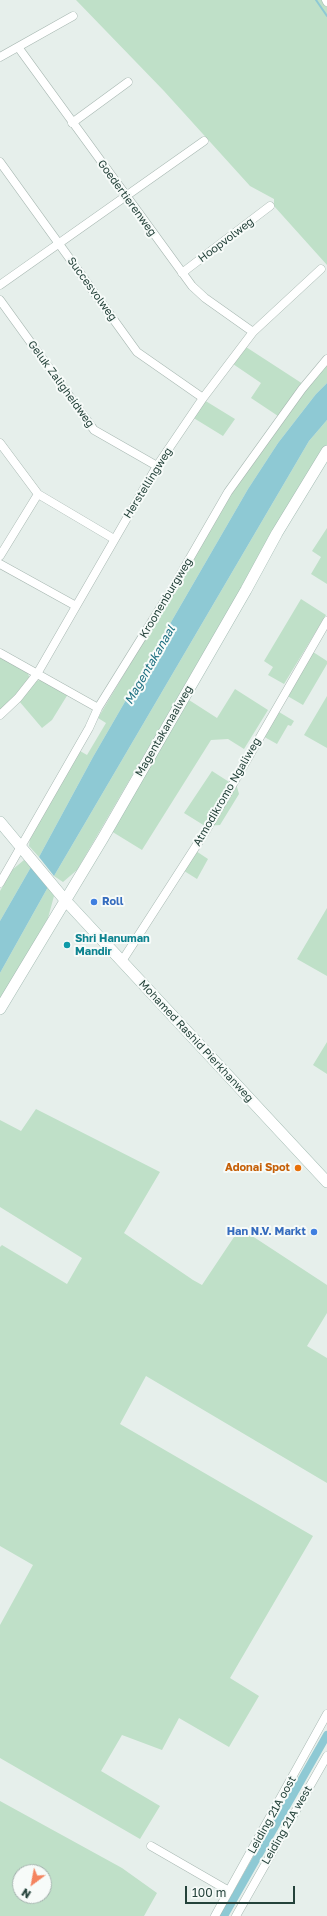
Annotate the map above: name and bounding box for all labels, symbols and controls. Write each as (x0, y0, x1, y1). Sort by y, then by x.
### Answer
street label: Goedertierenweg (95, 157, 159, 239)
street label: Hoopvolweg (196, 215, 256, 265)
street label: Succesvolweg (64, 254, 120, 324)
street label: Geluk Zaligheidweg (25, 338, 97, 430)
street label: Herstellingweg (121, 445, 175, 521)
street label: Kroonenburgweg (137, 556, 195, 640)
water label: Magentakanaal (122, 623, 178, 707)
street label: Magentakanaalweg (133, 683, 195, 779)
street label: Atmodikromo Ngaliweg (190, 735, 264, 849)
place label: Roll (102, 895, 123, 909)
marker: Roll (89, 897, 99, 907)
place label: Shri Hanuman Mandir (75, 932, 150, 958)
marker: Shri Hanuman Mandir (62, 940, 72, 950)
street label: Mohamed Rashid Pierkhanweg (136, 977, 256, 1105)
place label: Adonai Spot (225, 1161, 290, 1175)
marker: Adonai Spot (293, 1163, 303, 1173)
place label: Han N.V. Markt (227, 1225, 306, 1239)
marker: Han N.V. Markt (309, 1227, 319, 1237)
street label: Leiding 21A oost (245, 1774, 299, 1856)
street label: Leiding 21A west (259, 1783, 315, 1867)
north arrow (12, 1864, 52, 1904)
scale bar (187, 1878, 297, 1904)
text: 100 m (192, 1885, 226, 1900)
text: N (19, 1886, 33, 1901)

